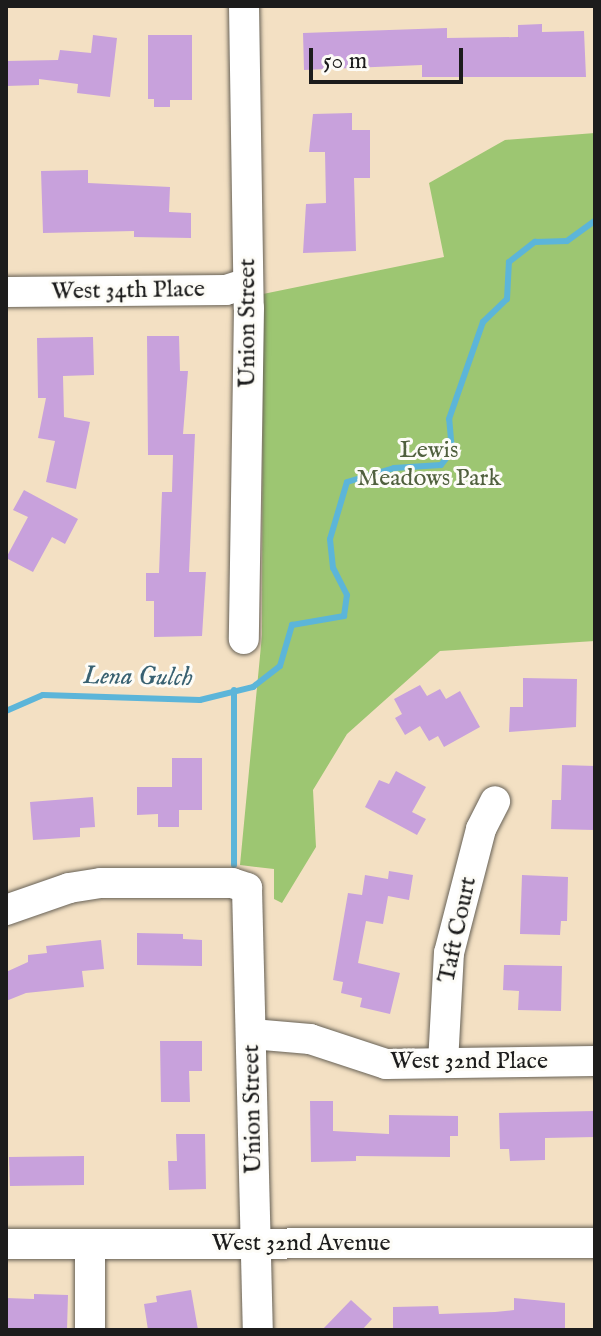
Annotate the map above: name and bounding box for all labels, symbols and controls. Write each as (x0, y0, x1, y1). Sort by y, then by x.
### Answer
scale bar (313, 32, 467, 82)
text: 50 m (323, 46, 367, 77)
street label: Union Street (234, 258, 262, 388)
street label: West 34th Place (51, 275, 205, 307)
park label: Lewis Meadows Park (357, 437, 501, 493)
water label: Lena Gulch (83, 660, 193, 694)
street label: Taft Court (433, 874, 483, 986)
street label: Union Street (237, 1044, 269, 1174)
street label: West 32nd Place (390, 1048, 548, 1076)
street label: West 32nd Avenue (212, 1230, 390, 1258)

